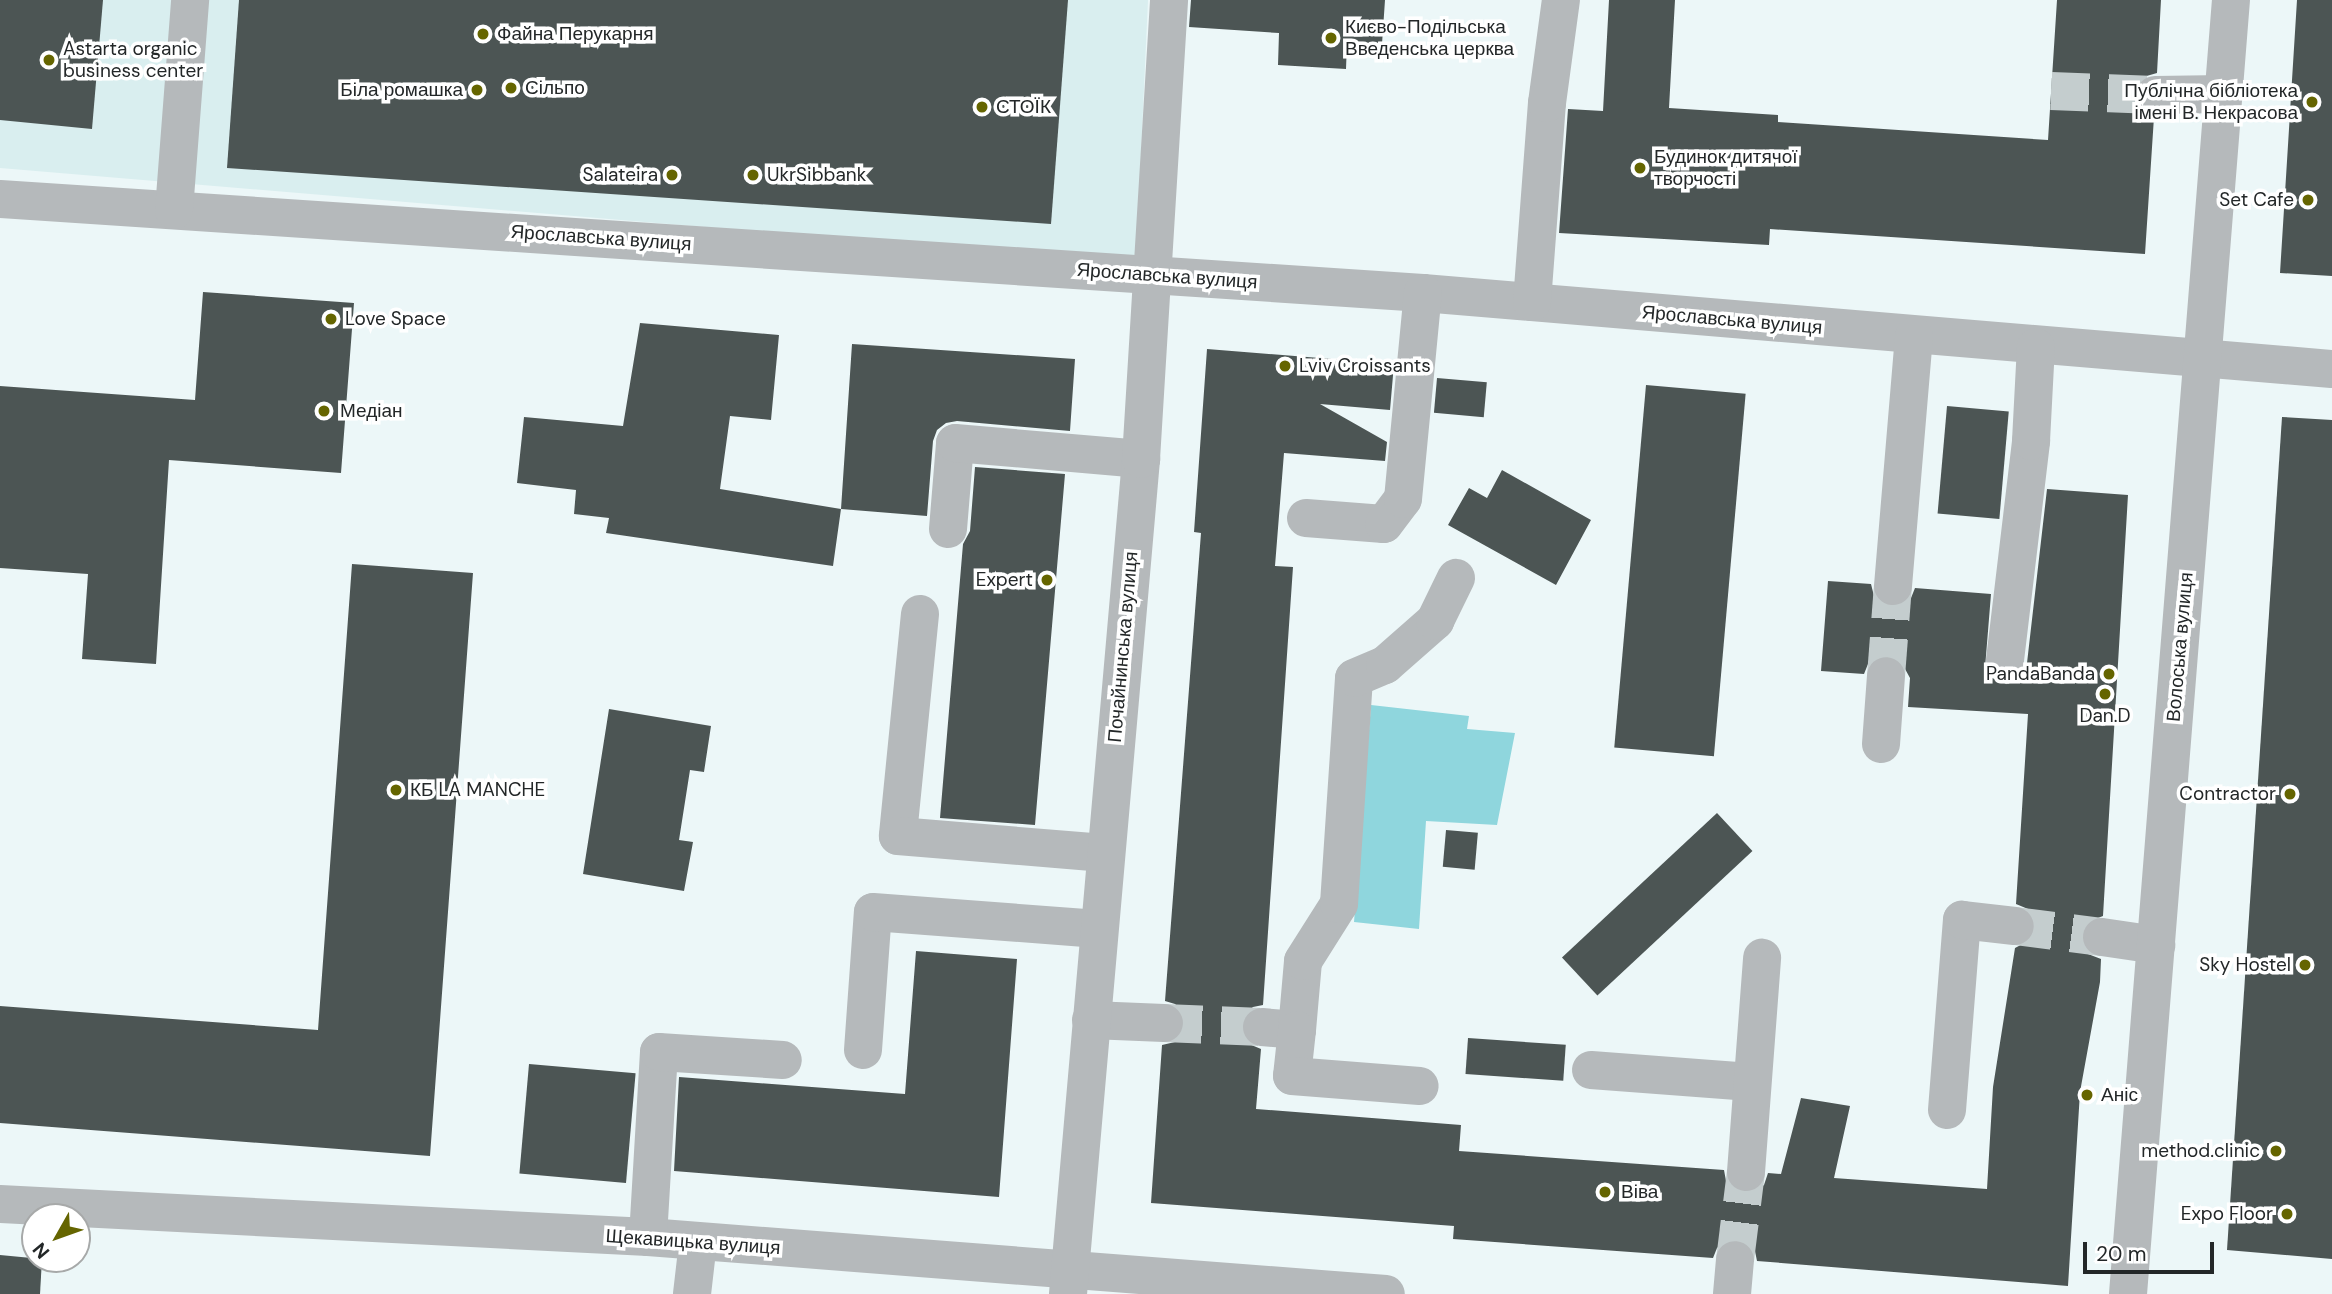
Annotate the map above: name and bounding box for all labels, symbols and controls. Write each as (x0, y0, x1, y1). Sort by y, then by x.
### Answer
place label: Києво-Подільська Введенська церква (1345, 16, 1514, 60)
place label: Файна Перукарня (497, 23, 653, 45)
marker: Файна Перукарня (475, 26, 491, 42)
marker: Києво-Подільська Введенська церква (1323, 30, 1339, 46)
place label: Astarta organic business center (63, 38, 203, 82)
marker: Astarta organic business center (41, 52, 57, 68)
place label: Сільпо (525, 77, 585, 99)
place label: Біла ромашка (340, 79, 463, 101)
marker: Сільпо (503, 80, 519, 96)
place label: Публічна бібліотека імені В. Некрасова (2124, 80, 2298, 124)
marker: Біла ромашка (469, 82, 485, 98)
marker: Публічна бібліотека імені В. Некрасова (2304, 94, 2320, 110)
place label: СТОЇК (996, 96, 1051, 118)
marker: СТОЇК (974, 99, 990, 115)
place label: Будинок дитячої творчості (1654, 146, 1797, 190)
marker: Будинок дитячої творчості (1632, 160, 1648, 176)
place label: Salateira (582, 164, 658, 186)
place label: UkrSibbank (767, 164, 866, 186)
marker: Salateira (664, 167, 680, 183)
marker: UkrSibbank (745, 167, 761, 183)
place label: Set Cafe (2219, 189, 2294, 211)
marker: Set Cafe (2300, 192, 2316, 208)
street label: Ярославська вулиця (510, 220, 692, 256)
street label: Ярославська вулиця (1076, 258, 1258, 294)
street label: Ярославська вулиця (1641, 301, 1823, 339)
place label: Love Space (345, 308, 446, 330)
marker: Love Space (323, 311, 339, 327)
place label: Lviv Croissants (1299, 355, 1431, 377)
marker: Lviv Croissants (1277, 358, 1293, 374)
place label: Медіан (340, 400, 403, 422)
marker: Медіан (314, 401, 334, 421)
street label: Почайнинська вулиця (1103, 550, 1143, 744)
place label: Expert (976, 569, 1033, 591)
street label: Волоська вулиця (2162, 571, 2198, 723)
marker: Expert (1039, 572, 1055, 588)
place label: PandaBanda (1986, 663, 2095, 685)
marker: PandaBanda (2101, 666, 2117, 682)
marker: Dan.D (2097, 686, 2113, 702)
place label: Dan.D (2079, 705, 2131, 727)
place label: КБ LA MANCHE (410, 779, 545, 801)
marker: КБ LA MANCHE (388, 782, 404, 798)
place label: Contractor (2179, 783, 2276, 805)
marker: Contractor (2282, 786, 2298, 802)
place label: Sky Hostel (2199, 954, 2291, 976)
marker: Sky Hostel (2297, 957, 2313, 973)
place label: Аніс (2101, 1084, 2138, 1106)
marker: Аніс (2079, 1087, 2095, 1103)
place label: method.clinic (2141, 1140, 2260, 1162)
marker: method.clinic (2266, 1141, 2286, 1161)
place label: Віва (1621, 1181, 1658, 1203)
marker: Віва (1595, 1182, 1615, 1202)
north arrow (21, 1203, 91, 1273)
place label: Expo Floor (2181, 1203, 2273, 1225)
marker: Expo Floor (2279, 1206, 2295, 1222)
street label: Щекавицька вулиця (605, 1225, 781, 1259)
scale bar (2087, 1228, 2218, 1272)
text: N (27, 1237, 55, 1264)
text: 20 m (2096, 1240, 2147, 1268)

